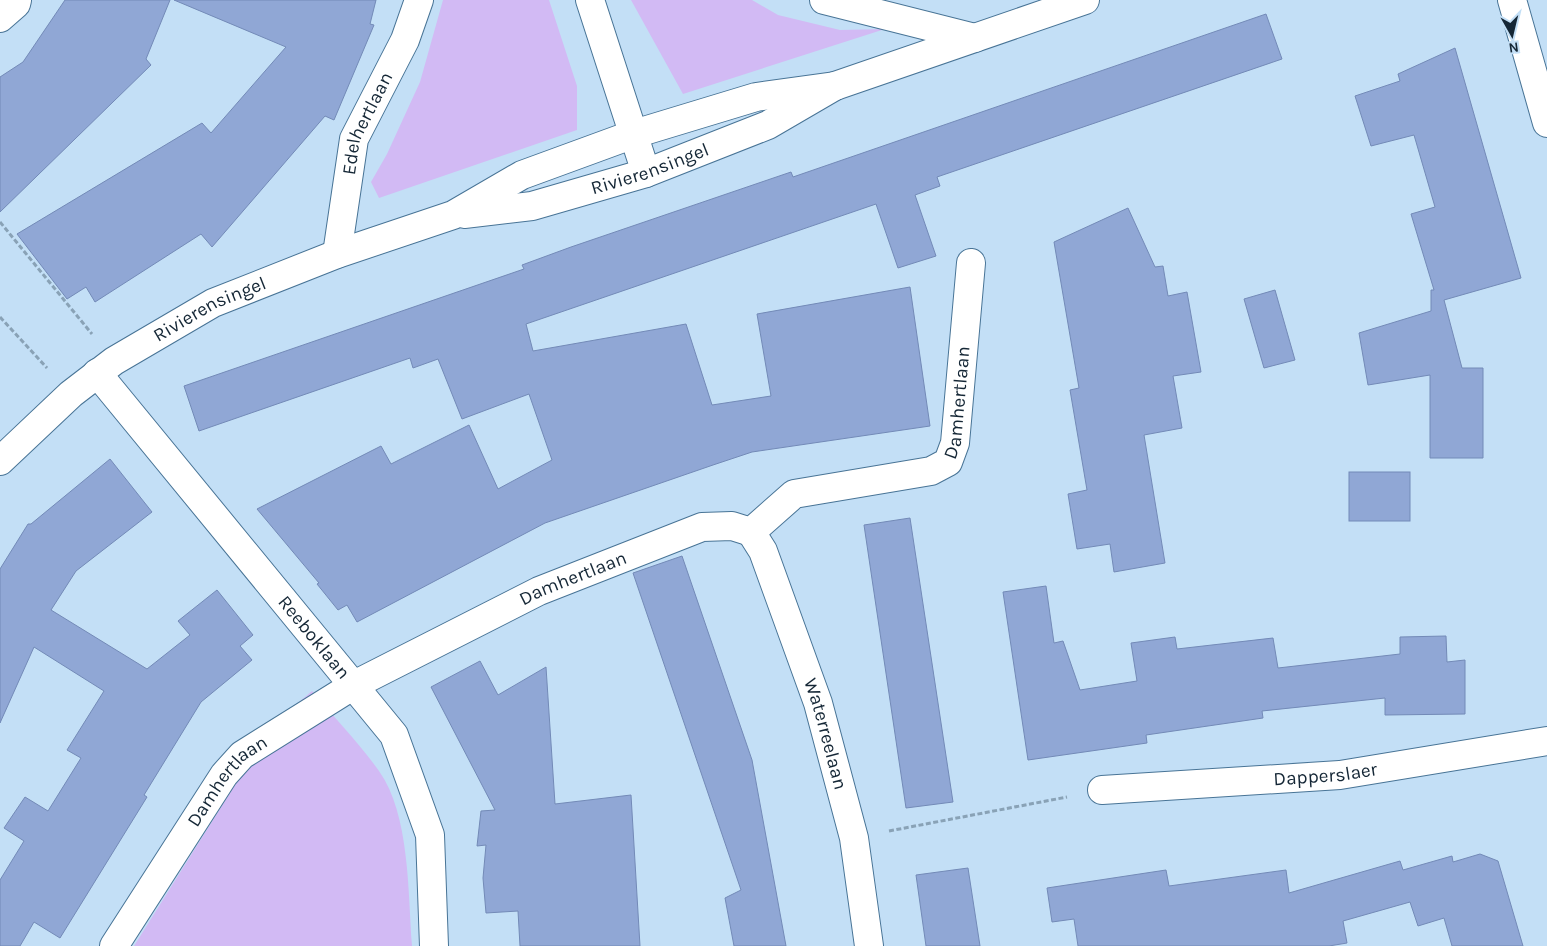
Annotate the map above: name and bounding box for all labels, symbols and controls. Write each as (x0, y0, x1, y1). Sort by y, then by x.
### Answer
north arrow (1487, 10, 1537, 60)
text: N (1508, 38, 1520, 56)
street label: Edelhertlaan (338, 68, 398, 176)
street label: Rivierensingel (588, 138, 712, 199)
street label: Rivierensingel (149, 272, 269, 346)
street label: Damhertlaan (939, 345, 975, 462)
street label: Damhertlaan (516, 547, 630, 610)
street label: Reeboklaan (273, 591, 355, 684)
street label: Waterreelaan (799, 675, 852, 792)
street label: Damhertlaan (183, 731, 271, 831)
street label: Dapperslaer (1273, 758, 1379, 790)

